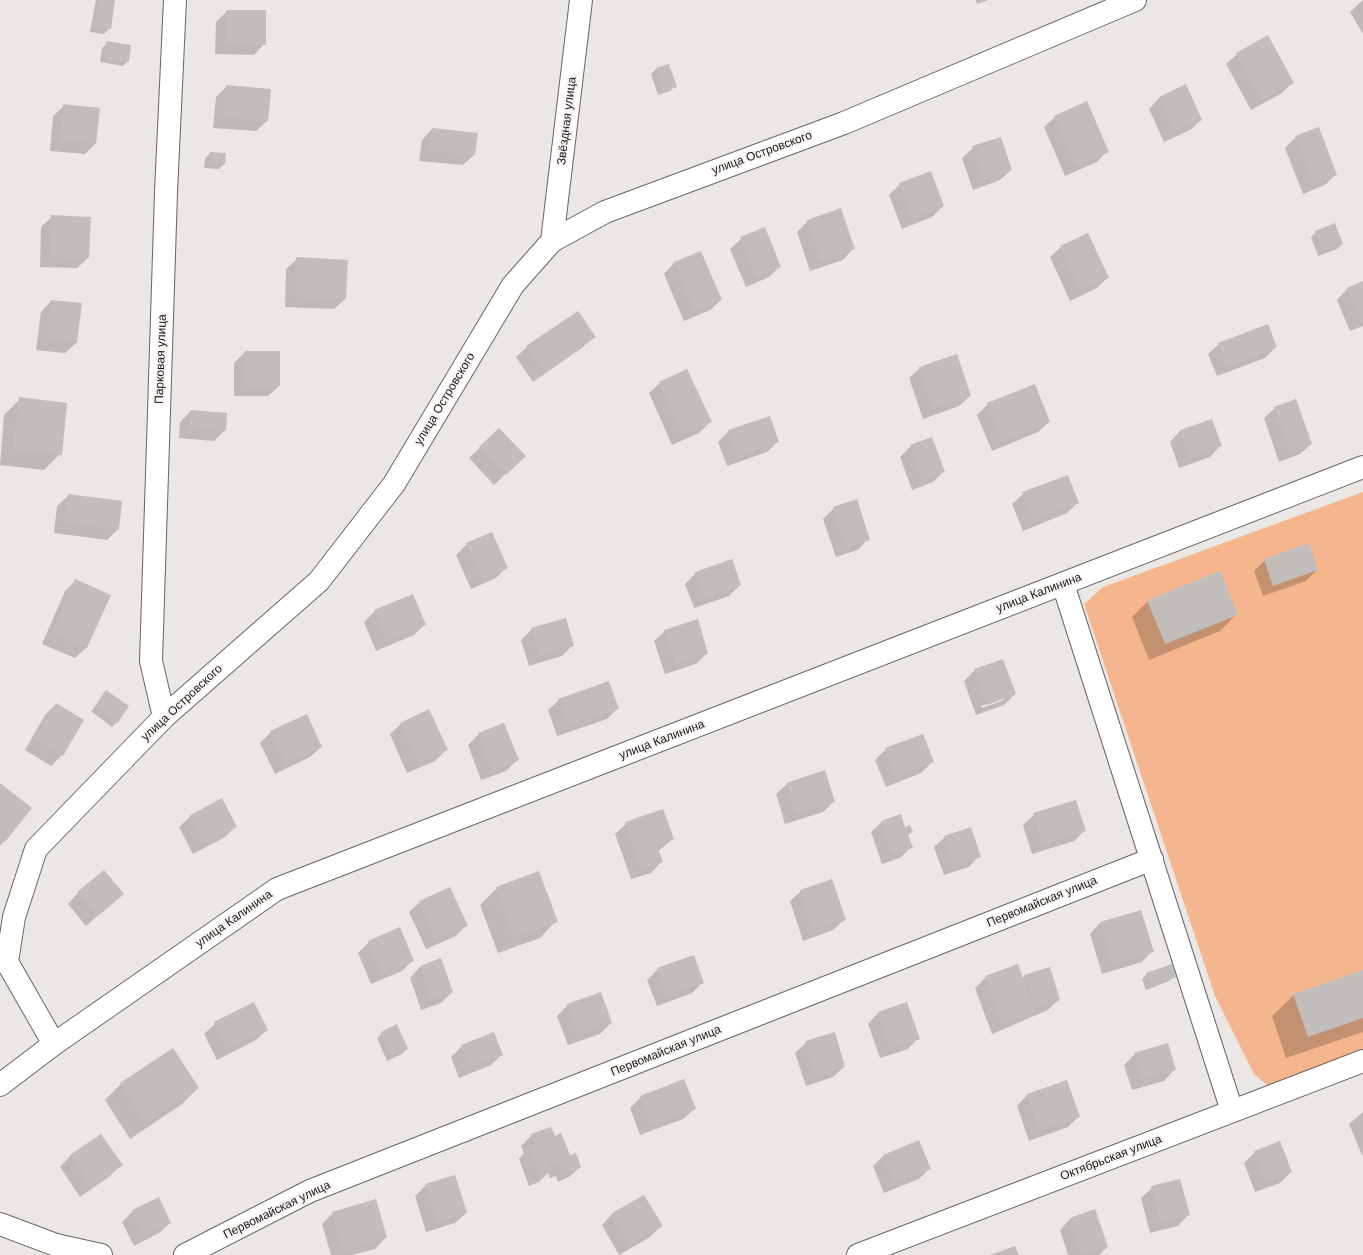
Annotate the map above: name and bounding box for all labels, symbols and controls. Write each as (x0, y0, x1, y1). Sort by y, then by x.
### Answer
street label: Звёздная улица (554, 76, 580, 166)
street label: улица Островского (710, 128, 814, 178)
street label: Парковая улица (152, 314, 170, 404)
street label: улица Островского (412, 350, 478, 448)
street label: улица Калинина (994, 570, 1084, 616)
street label: улица Островского (138, 662, 226, 744)
street label: улица Калинина (617, 717, 707, 763)
street label: Первомайская улица (985, 873, 1099, 931)
street label: улица Калинина (193, 887, 275, 951)
street label: Первомайская улица (609, 1022, 723, 1080)
street label: Октябрьская улица (1058, 1132, 1164, 1184)
street label: Первомайская улица (221, 1178, 333, 1242)

